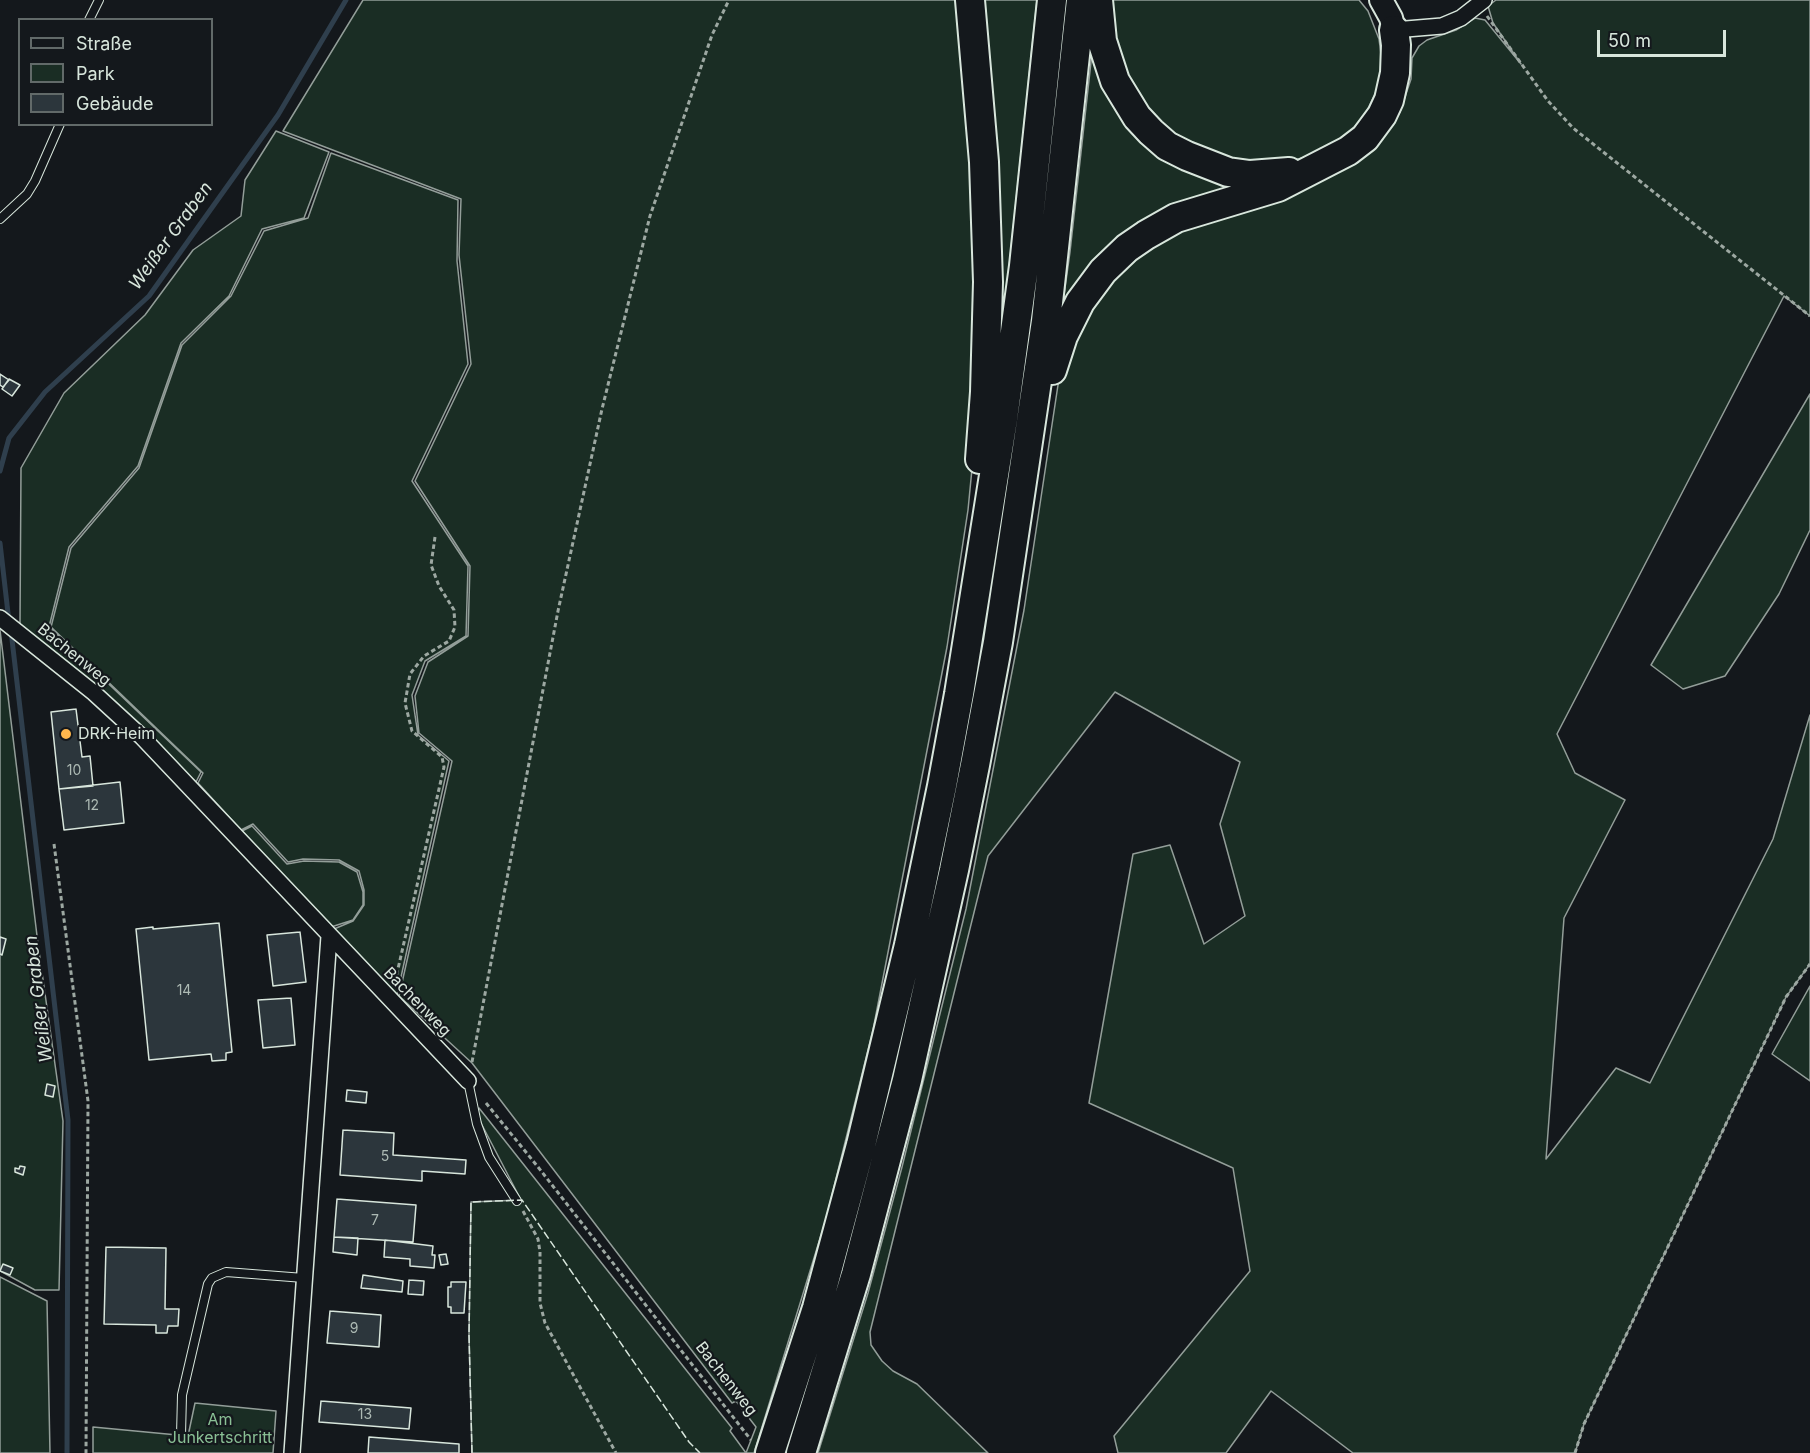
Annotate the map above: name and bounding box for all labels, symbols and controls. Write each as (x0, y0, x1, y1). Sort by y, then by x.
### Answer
legend (18, 18, 213, 126)
scale bar (1600, 18, 1729, 56)
text: 50 m (1608, 30, 1651, 51)
text: Straße (76, 33, 132, 54)
text: Park (76, 63, 115, 84)
text: Gebäude (76, 93, 153, 114)
water label: Weißer Graben (125, 178, 217, 294)
street label: Bachenweg (33, 620, 115, 690)
place label: DRK-Heim (78, 724, 155, 744)
marker: DRK-Heim (59, 727, 73, 741)
house number: 10 (67, 763, 81, 779)
house number: 12 (85, 798, 99, 814)
water label: Weißer Graben (20, 934, 58, 1064)
street label: Bachenweg (379, 963, 455, 1041)
house number: 14 (177, 983, 191, 999)
house number: 5 (381, 1149, 389, 1165)
house number: 7 (371, 1213, 379, 1229)
house number: 9 (350, 1321, 358, 1337)
street label: Bachenweg (691, 1338, 761, 1420)
house number: 13 (358, 1407, 372, 1423)
park label: Am Junkertschritt (168, 1410, 272, 1448)

